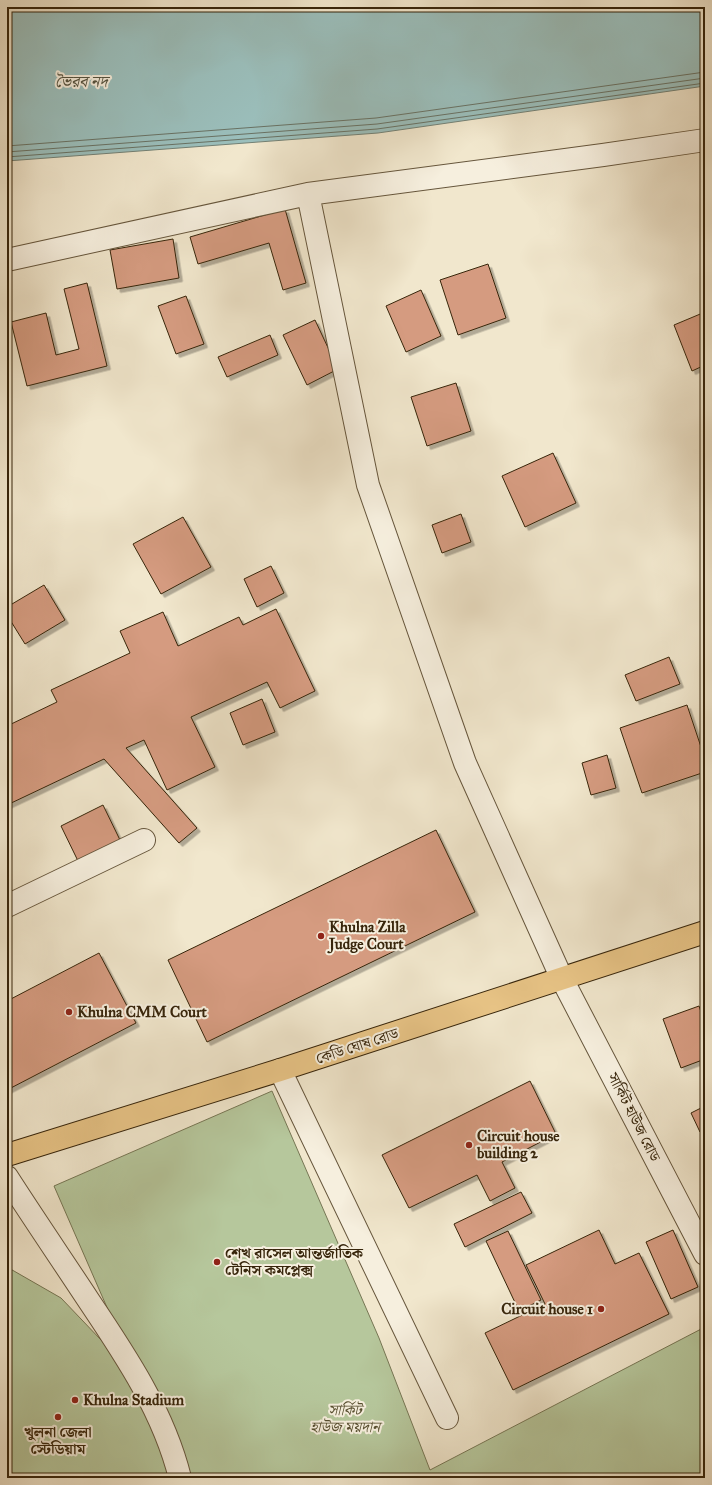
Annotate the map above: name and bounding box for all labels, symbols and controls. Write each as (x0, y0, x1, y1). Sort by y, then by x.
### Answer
water label: ভৈরব নদ (55, 72, 110, 91)
place label: Khulna Zilla Judge Court (327, 918, 406, 954)
marker: Khulna Zilla Judge Court (316, 931, 326, 941)
place label: Khulna CMM Court (77, 1003, 208, 1021)
marker: Khulna CMM Court (64, 1007, 74, 1017)
street label: কেডি ঘোষ রোড (313, 1024, 401, 1068)
street label: সার্কিট হাউজ রোড (603, 1069, 664, 1165)
place label: Circuit house building 2 (476, 1127, 560, 1163)
marker: Circuit house building 2 (464, 1140, 474, 1150)
place label: শেখ রাসেল আন্তর্জাতিক টেনিস কমপ্লেক্স (225, 1244, 364, 1279)
marker: শেখ রাসেল আন্তর্জাতিক টেনিস কমপ্লেক্স (212, 1257, 222, 1267)
place label: Circuit house 1 (501, 1300, 593, 1318)
marker: Circuit house 1 (596, 1304, 606, 1314)
place label: Khulna Stadium (83, 1391, 184, 1409)
marker: Khulna Stadium (70, 1395, 80, 1405)
park label: সার্কিট হাউজ ময়দান (310, 1401, 383, 1436)
marker: খুলনা জেলা স্টেডিয়াম (53, 1412, 63, 1422)
place label: খুলনা জেলা স্টেডিয়াম (24, 1423, 92, 1458)

